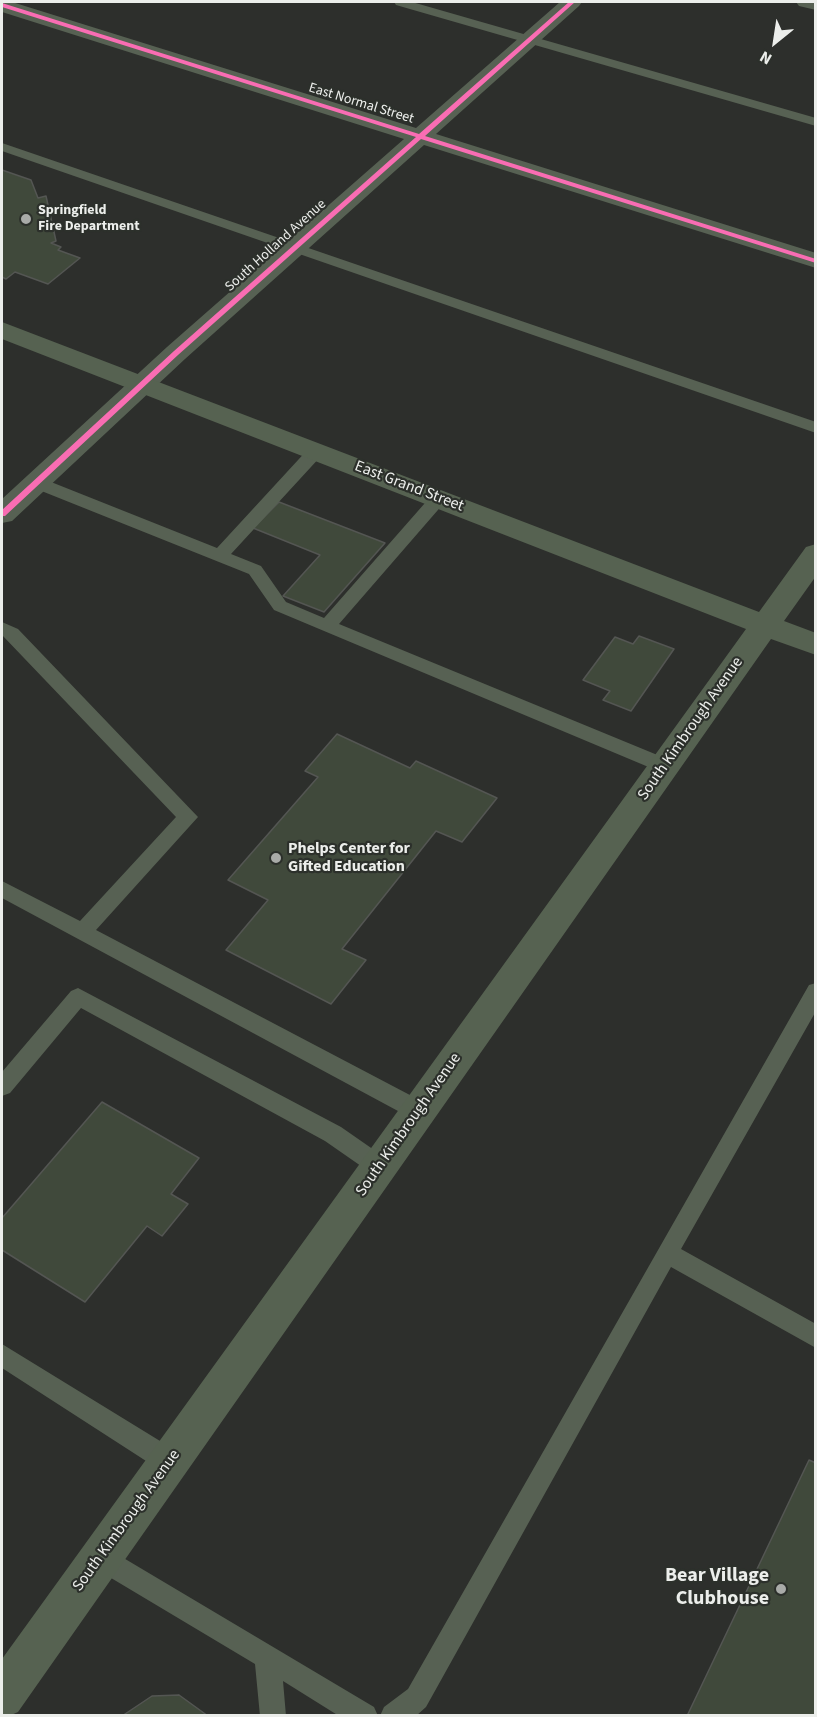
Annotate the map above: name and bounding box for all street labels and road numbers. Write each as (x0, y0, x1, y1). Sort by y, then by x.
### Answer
street label: East Normal Street (306, 80, 416, 128)
street label: South Holland Avenue (222, 196, 330, 296)
street label: East Grand Street (352, 457, 466, 517)
street label: South Kimbrough Avenue (634, 654, 748, 804)
street label: South Kimbrough Avenue (352, 1050, 466, 1200)
street label: South Kimbrough Avenue (69, 1446, 185, 1596)

